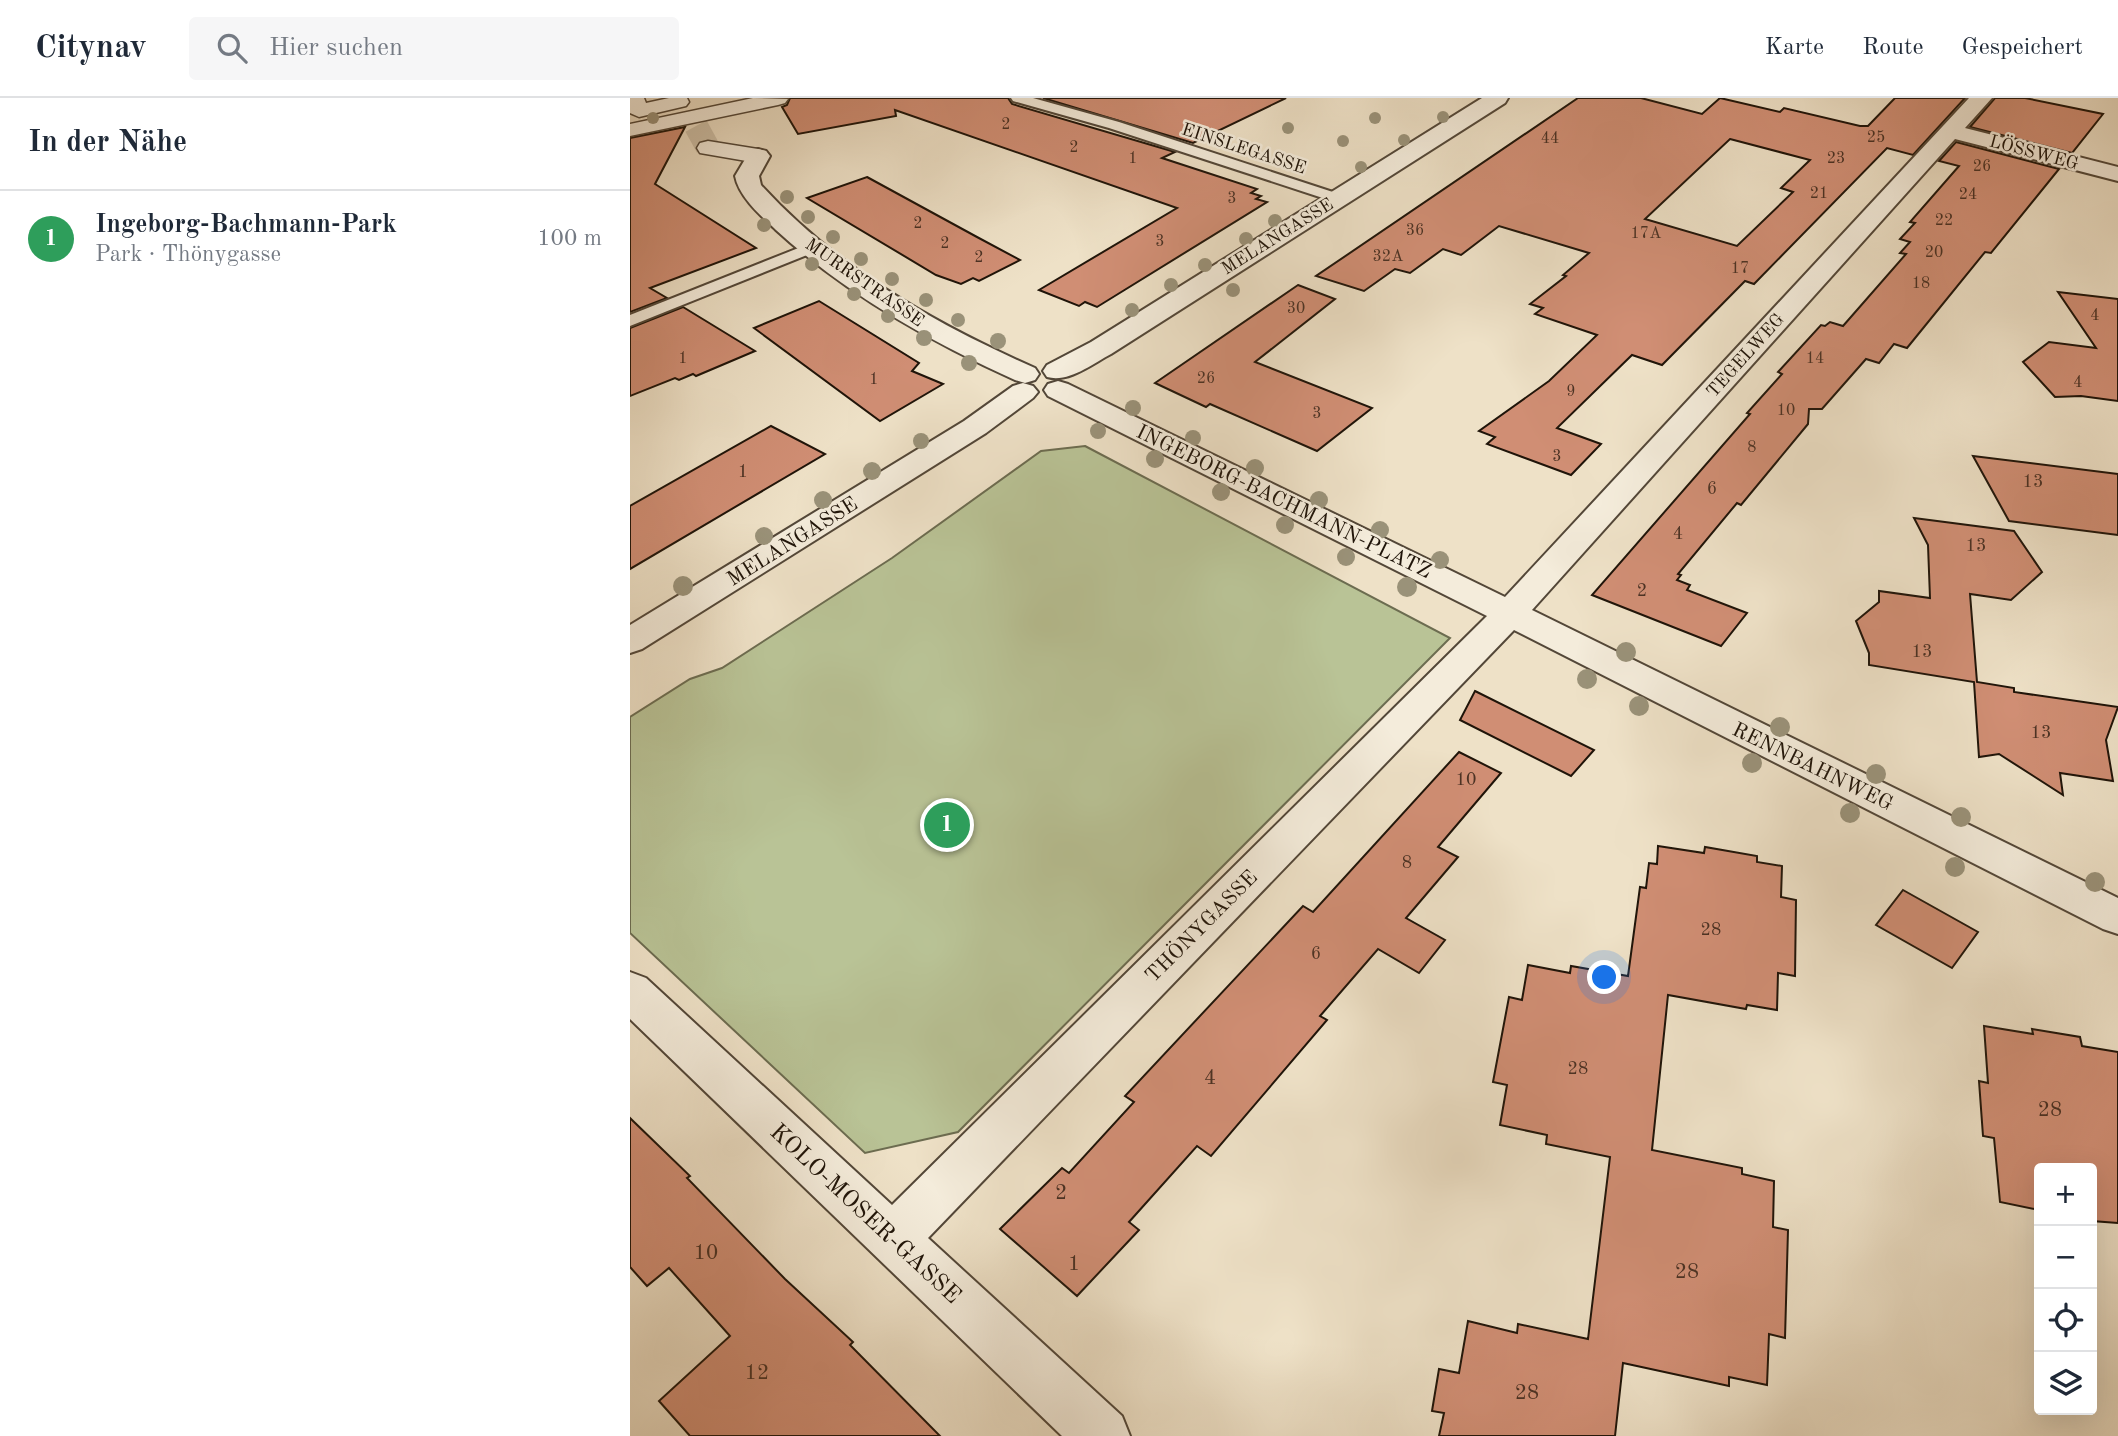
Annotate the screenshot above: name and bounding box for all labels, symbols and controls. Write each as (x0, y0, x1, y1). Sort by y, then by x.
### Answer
search box (189, 17, 679, 80)
icon: search (213, 29, 251, 67)
text: Citynav (35, 32, 147, 65)
text: Hier suchen (269, 35, 403, 61)
text: Karte (1765, 36, 1824, 60)
text: Route (1862, 36, 1924, 60)
text: Gespeichert (1962, 36, 2083, 60)
house number: 2 (1001, 117, 1011, 133)
street label: EINSLEGASSE (1179, 120, 1308, 178)
text: In der Nähe (28, 128, 187, 158)
street label: LÖSSWEG (1987, 129, 2081, 174)
house number: 25 (1867, 130, 1885, 146)
house number: 44 (1541, 131, 1559, 147)
house number: 2 (1069, 140, 1079, 156)
house number: 1 (1128, 151, 1138, 167)
house number: 23 (1827, 151, 1845, 167)
house number: 26 (1973, 159, 1991, 175)
house number: 21 (1810, 186, 1828, 202)
house number: 24 (1959, 187, 1977, 203)
house number: 3 (1227, 191, 1237, 207)
street label: MELANGASSE (1218, 195, 1337, 278)
text: Ingeborg-Bachmann-Park (95, 212, 397, 238)
house number: 22 (1935, 213, 1953, 229)
house number: 2 (913, 216, 923, 232)
house number: 36 (1406, 223, 1424, 239)
house number: 17A (1631, 226, 1661, 242)
text: 1 (44, 227, 58, 250)
text: 100 m (537, 227, 602, 250)
house number: 3 (1155, 234, 1165, 250)
street label: MURRSTRASSE (802, 235, 927, 330)
house number: 2 (940, 236, 950, 252)
text: Park · Thönygasse (95, 243, 281, 266)
house number: 20 (1925, 245, 1943, 261)
house number: 32A (1373, 249, 1403, 265)
house number: 2 (974, 250, 984, 266)
house number: 17 (1731, 261, 1749, 277)
house number: 18 (1912, 276, 1930, 292)
house number: 30 (1287, 301, 1305, 317)
house number: 4 (2090, 308, 2100, 324)
street label: TEGELWEG (1703, 310, 1788, 401)
house number: 1 (678, 351, 688, 367)
house number: 14 (1806, 351, 1824, 367)
house number: 26 (1197, 371, 1215, 387)
house number: 1 (869, 372, 879, 388)
house number: 4 (2073, 375, 2083, 391)
house number: 9 (1566, 384, 1576, 400)
house number: 10 (1777, 403, 1795, 419)
house number: 3 (1312, 406, 1322, 422)
street label: INGEBORG-BACHMANN-PLATZ (1132, 422, 1434, 583)
house number: 8 (1747, 440, 1757, 456)
house number: 3 (1552, 449, 1562, 465)
house number: 1 (738, 463, 748, 481)
house number: 13 (2023, 473, 2043, 491)
house number: 6 (1707, 480, 1717, 498)
street label: MELANGASSE (724, 494, 862, 591)
house number: 4 (1673, 525, 1683, 543)
house number: 13 (1966, 537, 1986, 555)
house number: 2 (1637, 582, 1647, 600)
house number: 13 (1912, 643, 1932, 661)
street label: RENNBAHNWEG (1728, 719, 1896, 815)
house number: 13 (2031, 724, 2051, 742)
house number: 10 (1456, 771, 1476, 789)
pin: 1 (924, 799, 970, 851)
house number: 8 (1402, 854, 1412, 872)
street label: THÖNYGASSE (1139, 864, 1262, 987)
house number: 28 (1701, 921, 1721, 939)
house number: 6 (1311, 945, 1321, 963)
your location (1587, 960, 1621, 994)
house number: 28 (1568, 1060, 1588, 1078)
house number: 4 (1204, 1068, 1216, 1089)
house number: 28 (2038, 1100, 2062, 1121)
street label: KOLO-MOSER-GASSE (765, 1120, 965, 1309)
map controls (2034, 1163, 2097, 1415)
button: + (2034, 1163, 2097, 1226)
house number: 2 (1055, 1183, 1067, 1204)
button: − (2034, 1226, 2097, 1289)
house number: 10 (694, 1243, 718, 1264)
house number: 1 (1068, 1254, 1080, 1275)
house number: 28 (1675, 1262, 1699, 1283)
button: locate (2034, 1289, 2097, 1352)
button: layers (2034, 1352, 2097, 1415)
house number: 12 (745, 1363, 769, 1384)
house number: 28 (1515, 1383, 1539, 1404)

